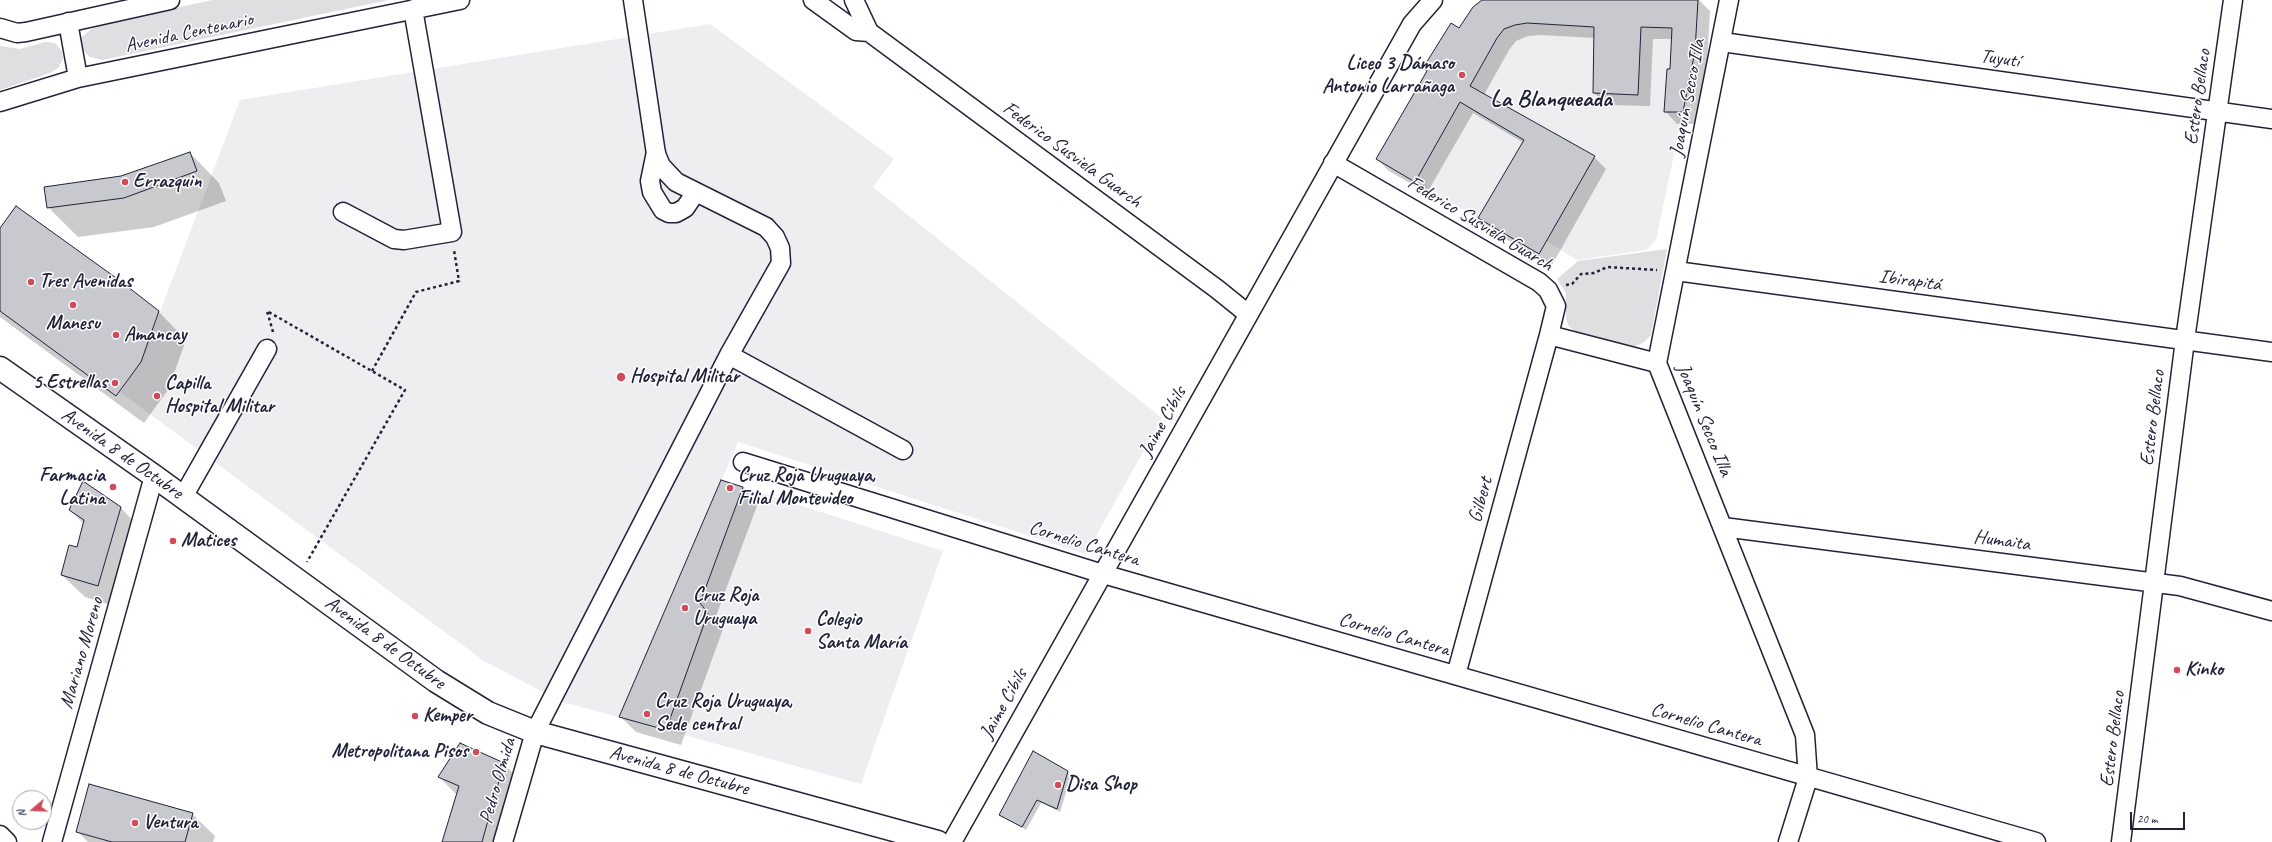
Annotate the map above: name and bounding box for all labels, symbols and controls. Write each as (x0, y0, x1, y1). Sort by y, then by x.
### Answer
street label: Avenida Centenario (123, 8, 255, 58)
street label: Joaquín Secco Illa (1665, 37, 1711, 159)
street label: Tuyutí (1979, 44, 2021, 74)
street label: Estero Bellaco (2179, 48, 2217, 146)
place label: Liceo 3 Dámaso Antonio Larrañaga (1322, 52, 1454, 99)
marker: Liceo 3 Dámaso Antonio Larrañaga (1457, 70, 1467, 80)
district label: La Blanqueada (1490, 86, 1612, 114)
street label: Federico Susviela Guarch (998, 97, 1146, 213)
place label: Errazquin (133, 170, 201, 194)
street label: Federico Susviela Guarch (1403, 171, 1557, 277)
marker: Errazquin (120, 177, 130, 187)
street label: Ibirapitá (1877, 265, 1943, 297)
place label: Tres Avenidas (39, 270, 132, 294)
marker: Tres Avenidas (26, 277, 36, 287)
marker: Manesu (68, 300, 78, 310)
place label: Manesu (46, 312, 100, 336)
place label: Amancay (124, 323, 186, 347)
marker: Amancay (111, 330, 121, 340)
street label: Joaquín Secco Illa (1671, 360, 1737, 480)
place label: Hospital Militar (630, 365, 739, 389)
street label: Estero Bellaco (2135, 369, 2171, 467)
place label: 5 Estrellas (33, 371, 107, 395)
marker: Hospital Militar (615, 371, 627, 383)
place label: Capilla Hospital Militar (165, 372, 274, 419)
marker: 5 Estrellas (110, 378, 120, 388)
street label: Jaime Cibils (1134, 383, 1192, 461)
marker: Capilla Hospital Militar (152, 391, 162, 401)
street label: Avenida 8 de Octubre (56, 403, 188, 505)
place label: Farmacia Latina (39, 464, 105, 511)
place label: Cruz Roja Uruguaya, Filial Montevideo (738, 464, 876, 511)
street label: Gilbert (1463, 475, 1499, 525)
marker: Farmacia Latina (108, 482, 118, 492)
marker: Cruz Roja Uruguaya, Filial Montevideo (725, 483, 735, 493)
street label: Cornelio Cantera (1026, 516, 1142, 572)
street label: Humaita (1972, 525, 2032, 557)
place label: Matices (181, 529, 236, 553)
marker: Matices (168, 536, 178, 546)
place label: Cruz Roja Uruguaya (693, 584, 759, 631)
street label: Avenida 8 de Octubre (320, 591, 450, 695)
street label: Mariano Moreno (55, 595, 109, 711)
marker: Cruz Roja Uruguaya (680, 603, 690, 613)
place label: Colegio Santa María (816, 608, 907, 655)
street label: Cornelio Cantera (1336, 608, 1452, 662)
marker: Colegio Santa María (803, 626, 813, 636)
place label: Kinko (2185, 658, 2223, 682)
street label: Jaime Cibils (975, 665, 1033, 743)
marker: Kinko (2172, 665, 2182, 675)
place label: Cruz Roja Uruguaya, Sede central (655, 690, 793, 737)
street label: Estero Bellaco (2095, 690, 2131, 788)
street label: Cornelio Cantera (1648, 698, 1764, 752)
place label: Kemper (423, 704, 472, 728)
marker: Cruz Roja Uruguaya, Sede central (642, 709, 652, 719)
marker: Kemper (410, 711, 420, 721)
street label: Pedro Olmida (474, 735, 522, 827)
place label: Metropolitana Pisos (331, 740, 468, 764)
street label: Avenida 8 de Octubre (607, 741, 751, 801)
marker: Metropolitana Pisos (471, 747, 481, 757)
place label: Disa Shop (1066, 773, 1137, 797)
marker: Disa Shop (1053, 780, 1063, 790)
north arrow (12, 790, 52, 830)
scale bar (2132, 804, 2187, 830)
text: N (14, 808, 29, 819)
place label: Ventura (143, 811, 198, 835)
text: 20 m (2137, 811, 2157, 827)
marker: Ventura (130, 818, 140, 828)

